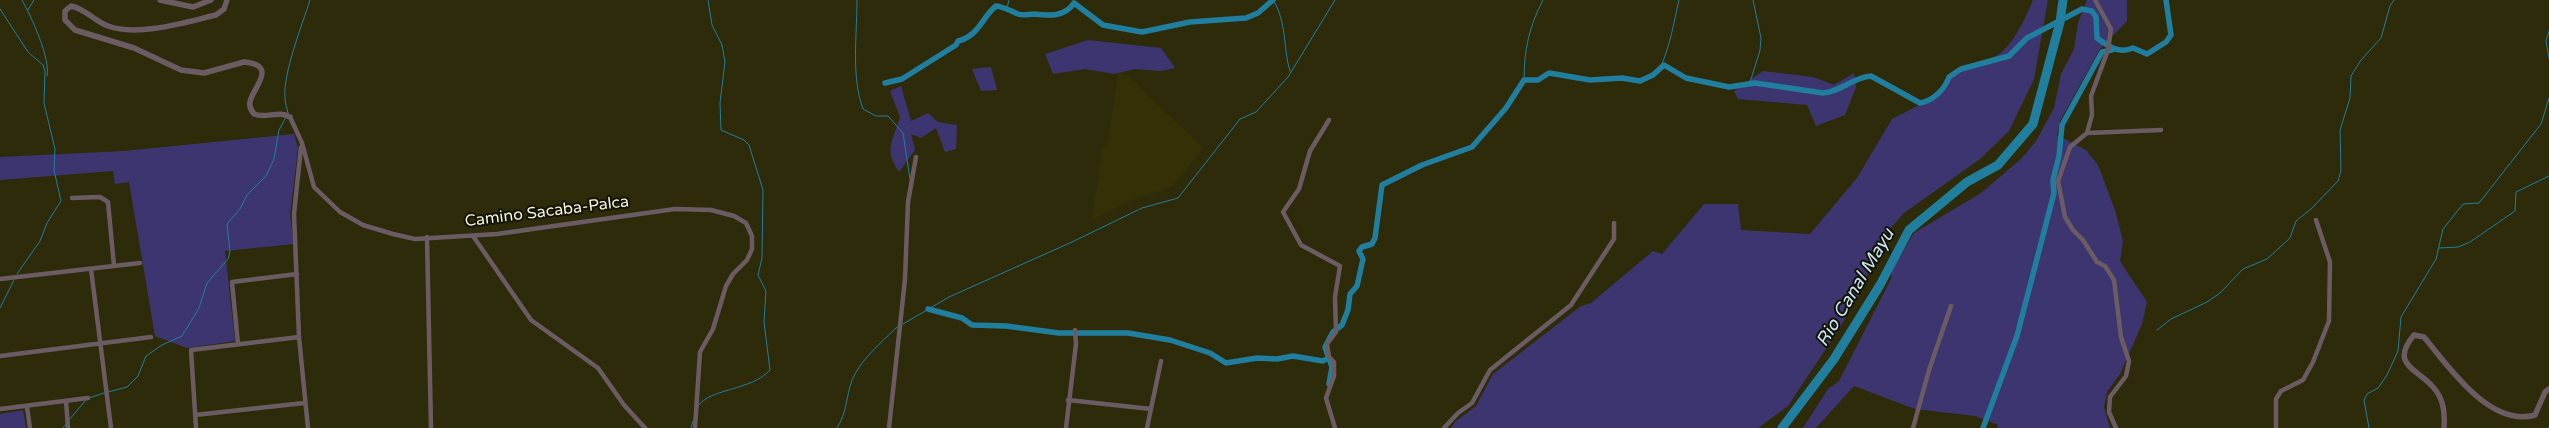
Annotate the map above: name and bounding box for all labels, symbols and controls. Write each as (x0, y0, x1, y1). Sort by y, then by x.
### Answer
street label: Camino Sacaba-Palca (464, 192, 630, 232)
water label: Rio Canal Mayu (1812, 225, 1900, 351)

